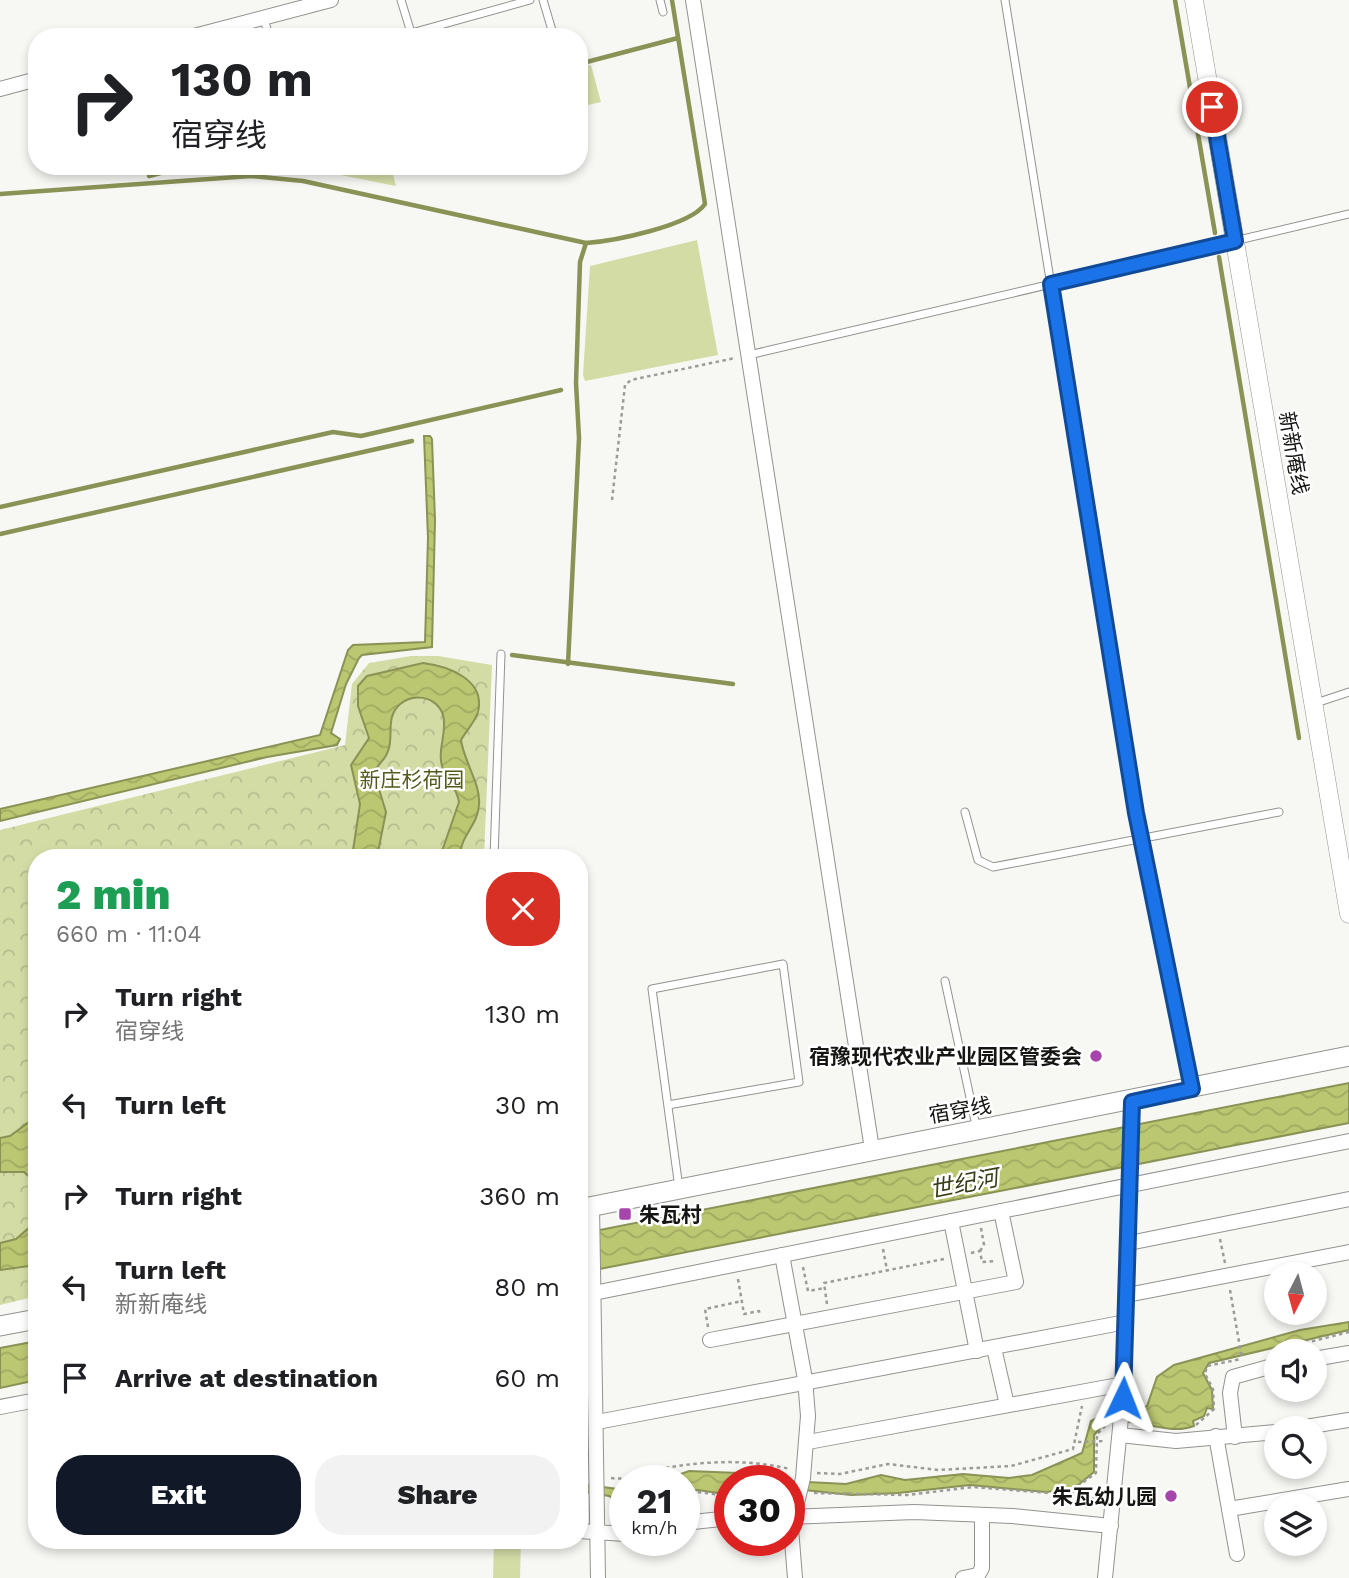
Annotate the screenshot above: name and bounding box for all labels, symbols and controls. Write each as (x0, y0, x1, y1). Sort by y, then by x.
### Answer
text: 130 m (171, 50, 313, 108)
icon: right (56, 56, 147, 147)
pin (1182, 77, 1242, 137)
icon: arrive (1193, 88, 1231, 126)
text: 宿穿线 (171, 116, 267, 154)
street label: 新新庵线 (1274, 409, 1314, 497)
park label: 新庄杉荷园 (360, 767, 465, 792)
text: 2 min (56, 870, 170, 919)
button: close (486, 872, 560, 946)
text: 660 m · 11:04 (56, 921, 202, 948)
text: Turn right (115, 982, 242, 1012)
icon: right (56, 995, 94, 1033)
text: 130 m (485, 999, 560, 1029)
text: 宿穿线 (115, 1018, 184, 1045)
place label: 宿豫现代农业产业园区管委会 (809, 1044, 1082, 1069)
marker: 宿豫现代农业产业园区管委会 (1088, 1048, 1104, 1064)
icon: left (56, 1086, 94, 1124)
text: Turn left (115, 1090, 226, 1120)
text: 30 m (495, 1090, 560, 1120)
street label: 宿穿线 (927, 1092, 993, 1128)
water label: 世纪河 (928, 1163, 1004, 1204)
icon: right (56, 1177, 94, 1215)
text: Turn right (115, 1181, 242, 1211)
text: 360 m (479, 1181, 560, 1211)
place label: 朱瓦村 (639, 1202, 702, 1227)
marker: 朱瓦村 (617, 1206, 633, 1222)
text: Turn left (115, 1255, 226, 1285)
north arrow (1264, 1262, 1326, 1325)
map controls (1264, 1262, 1327, 1556)
icon: left (56, 1268, 94, 1306)
text: 80 m (494, 1272, 560, 1302)
text: 新新庵线 (115, 1291, 207, 1318)
button: sound (1264, 1339, 1327, 1402)
icon: arrive (56, 1359, 94, 1397)
position arrow (1086, 1361, 1160, 1435)
text: Arrive at destination (115, 1363, 378, 1393)
text: 60 m (494, 1363, 560, 1393)
button: search (1264, 1416, 1327, 1479)
button: Exit (56, 1455, 301, 1535)
button: Share (315, 1455, 560, 1535)
speed limit sign: 30 (714, 1465, 805, 1556)
text: 21 (637, 1480, 672, 1522)
place label: 朱瓦幼儿园 (1052, 1484, 1157, 1509)
marker: 朱瓦幼儿园 (1163, 1488, 1179, 1504)
button: layers (1264, 1493, 1327, 1556)
text: km/h (631, 1517, 678, 1538)

